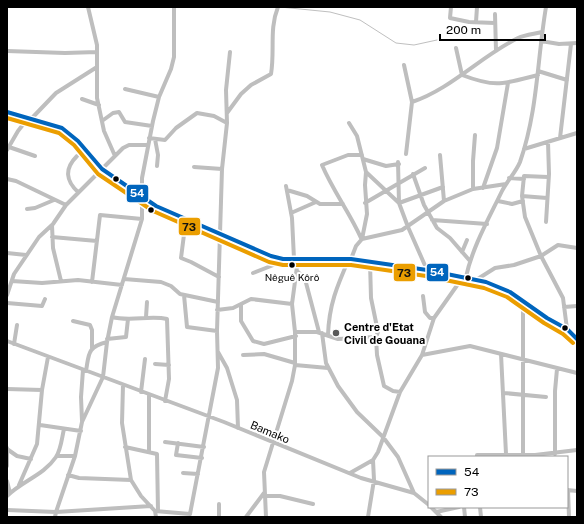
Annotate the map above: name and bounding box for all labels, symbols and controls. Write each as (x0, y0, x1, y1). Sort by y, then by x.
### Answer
scale bar (440, 16, 545, 42)
text: 200 m (446, 23, 481, 37)
unlabelled marker (111, 174, 121, 184)
line badge: 54 (126, 184, 149, 203)
text: 54 (130, 187, 144, 199)
unlabelled marker (146, 205, 156, 215)
line badge: 73 (178, 217, 201, 236)
text: 73 (182, 221, 196, 233)
marker: Nêguê Kôrô (287, 260, 297, 270)
line badge: 73 (393, 263, 416, 282)
line badge: 54 (426, 263, 449, 282)
text: 54 (430, 266, 444, 278)
text: 73 (397, 267, 411, 279)
place label: Nêguê Kôrô (265, 271, 320, 283)
unlabelled marker (463, 273, 473, 283)
place label: Centre d'Etat Civil de Gouana (344, 321, 425, 346)
unlabelled marker (560, 323, 570, 333)
marker: Centre d'Etat Civil de Gouana (331, 328, 341, 338)
street label: Bamako (249, 418, 291, 446)
legend (428, 456, 568, 508)
text: 54 (464, 465, 480, 479)
text: 73 (464, 485, 479, 499)

